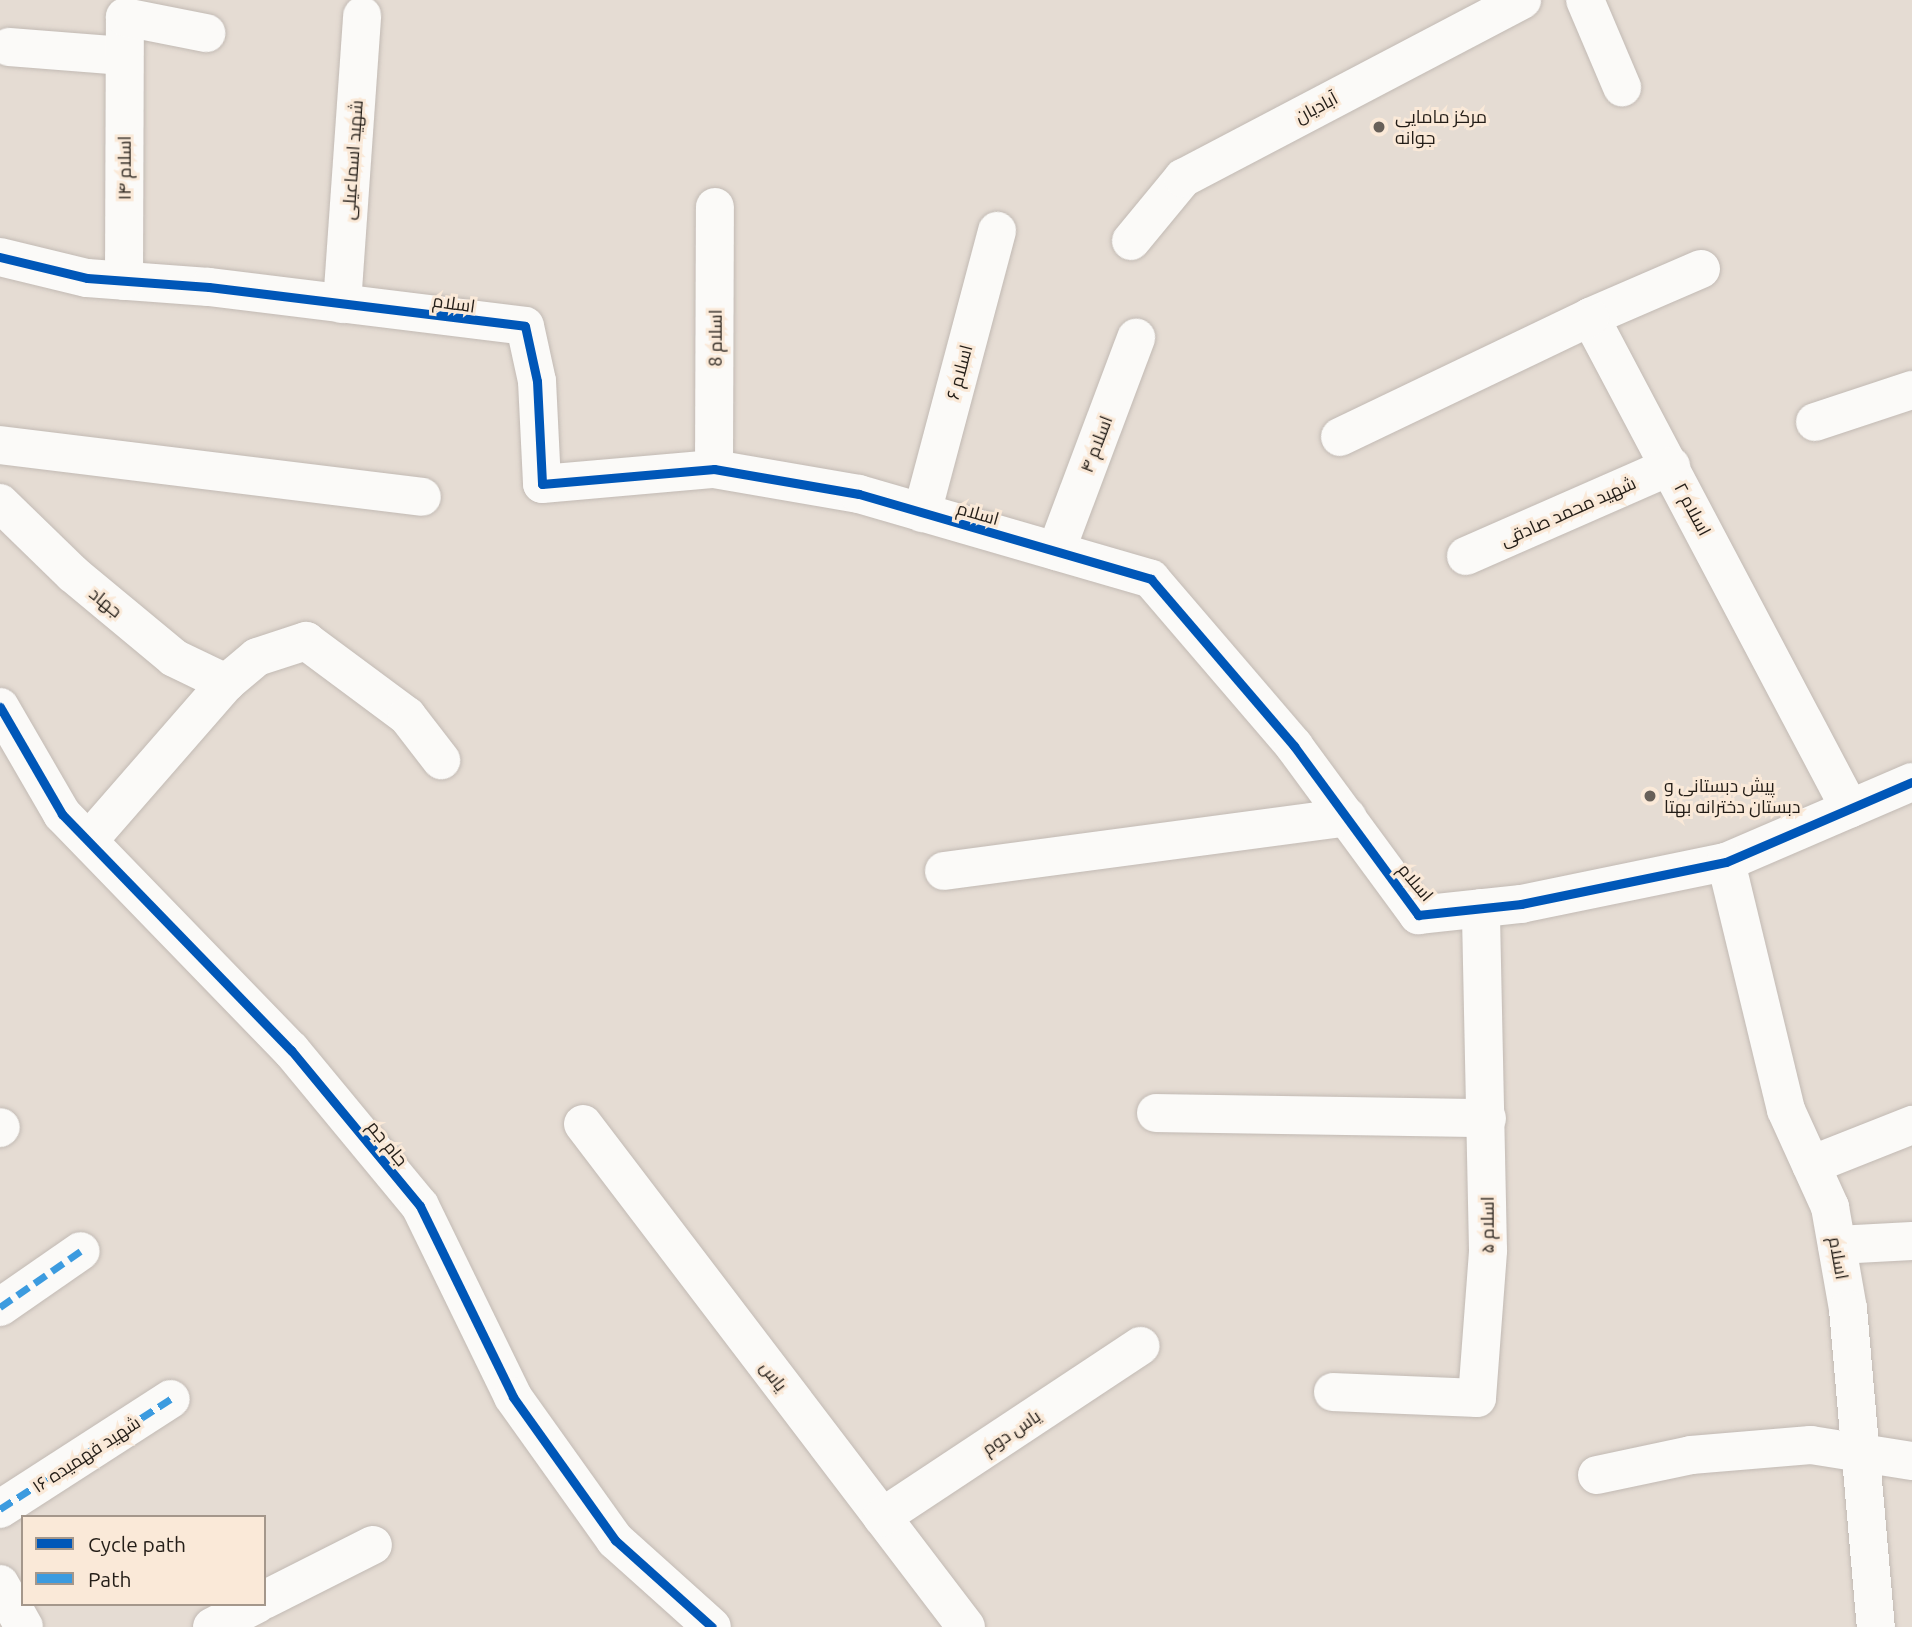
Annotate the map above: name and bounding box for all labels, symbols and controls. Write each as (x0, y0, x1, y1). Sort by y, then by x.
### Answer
street label: آبادیان (1291, 87, 1341, 127)
street label: شهید اسماعیلی (337, 99, 367, 221)
place label: مرکز مامایی جوانه (1395, 106, 1487, 148)
marker: مرکز مامایی جوانه (1369, 117, 1389, 137)
street label: اسلام ۱۴ (113, 136, 135, 200)
street label: اسلام (431, 289, 477, 317)
street label: اسلام 8 (704, 309, 726, 367)
street label: اسلام ۶ (941, 342, 977, 402)
street label: اسلام ۴ (1075, 413, 1117, 475)
street label: شهید محمد صادقی (1497, 471, 1639, 551)
street label: اسلام ۲ (1670, 479, 1716, 539)
street label: اسلام (954, 497, 1002, 529)
street label: جهاد (85, 582, 127, 622)
place label: پیش دبستانی و دبستان دخترانه بهتا (1664, 775, 1801, 818)
marker: پیش دبستانی و دبستان دخترانه بهتا (1642, 788, 1658, 804)
street label: اسلام (1394, 859, 1438, 905)
street label: جام جم (363, 1116, 413, 1170)
street label: اسلام ۵ (1476, 1196, 1498, 1254)
street label: اسلام (1825, 1235, 1853, 1281)
street label: یاس (756, 1357, 792, 1395)
street label: یاس دوم (978, 1405, 1044, 1459)
street label: شهید فهمیده ۱۶ (28, 1411, 144, 1497)
legend (21, 1515, 266, 1606)
text: Cycle path (88, 1532, 186, 1556)
text: Path (88, 1567, 131, 1591)

